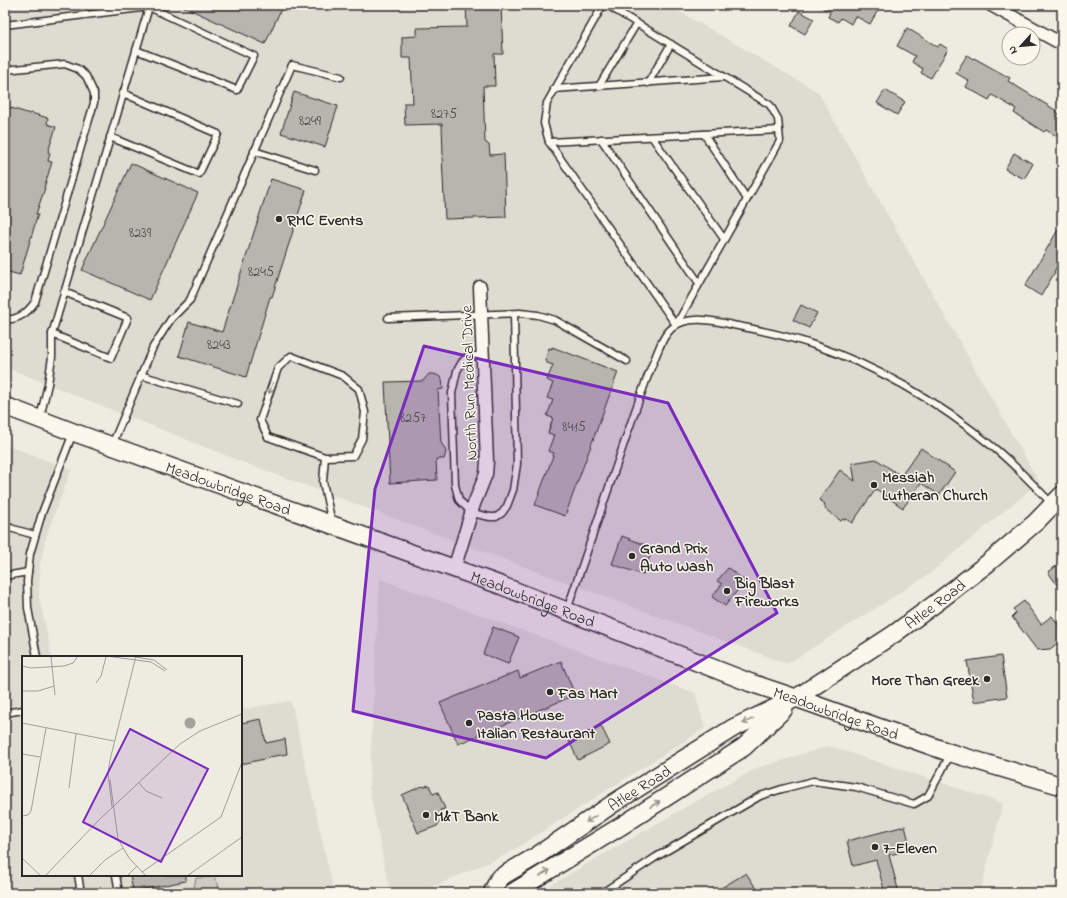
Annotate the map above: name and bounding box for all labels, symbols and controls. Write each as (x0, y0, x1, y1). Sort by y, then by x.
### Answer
north arrow (1001, 26, 1041, 66)
text: N (1004, 43, 1022, 57)
house number: 8275 (431, 104, 457, 125)
house number: 8249 (299, 111, 322, 132)
place label: RMC Events (286, 209, 363, 233)
marker: RMC Events (274, 214, 284, 224)
house number: 8239 (129, 223, 152, 244)
house number: 8245 (248, 262, 274, 283)
street label: North Run Medical Drive (455, 304, 485, 461)
house number: 8243 (207, 335, 231, 356)
one-way arrow (266, 382, 274, 394)
house number: 8257 (400, 408, 426, 429)
house number: 8415 (562, 417, 586, 438)
street label: Meadowbridge Road (162, 456, 294, 523)
place label: Messiah Lutheran Church (882, 466, 988, 508)
marker: Messiah Lutheran Church (869, 480, 879, 490)
place label: Grand Prix Auto Wash (640, 537, 714, 579)
marker: Grand Prix Auto Wash (627, 551, 637, 561)
street label: Meadowbridge Road (467, 565, 598, 635)
place label: Big Blast Fireworks (734, 572, 799, 614)
street label: Atlee Road (900, 574, 972, 636)
marker: Big Blast Fireworks (722, 586, 732, 596)
inset map (22, 656, 242, 876)
place label: More Than Greek (871, 669, 980, 693)
marker: More Than Greek (982, 674, 992, 684)
street label: Meadowbridge Road (770, 681, 902, 747)
place label: Fas Mart (557, 682, 618, 706)
marker: Fas Mart (545, 687, 555, 697)
place label: Pasta House: Italian Restaurant (477, 704, 596, 746)
marker: Pasta House: Italian Restaurant (464, 718, 474, 728)
one-way arrow (743, 718, 755, 725)
street label: Atlee Road (603, 760, 676, 818)
one-way arrow (650, 800, 661, 808)
place label: M&T Bank (434, 805, 499, 829)
marker: M&T Bank (421, 810, 431, 820)
one-way arrow (585, 815, 596, 823)
place label: 7-Eleven (883, 837, 937, 861)
marker: 7-Eleven (870, 842, 880, 852)
one-way arrow (539, 868, 551, 876)

